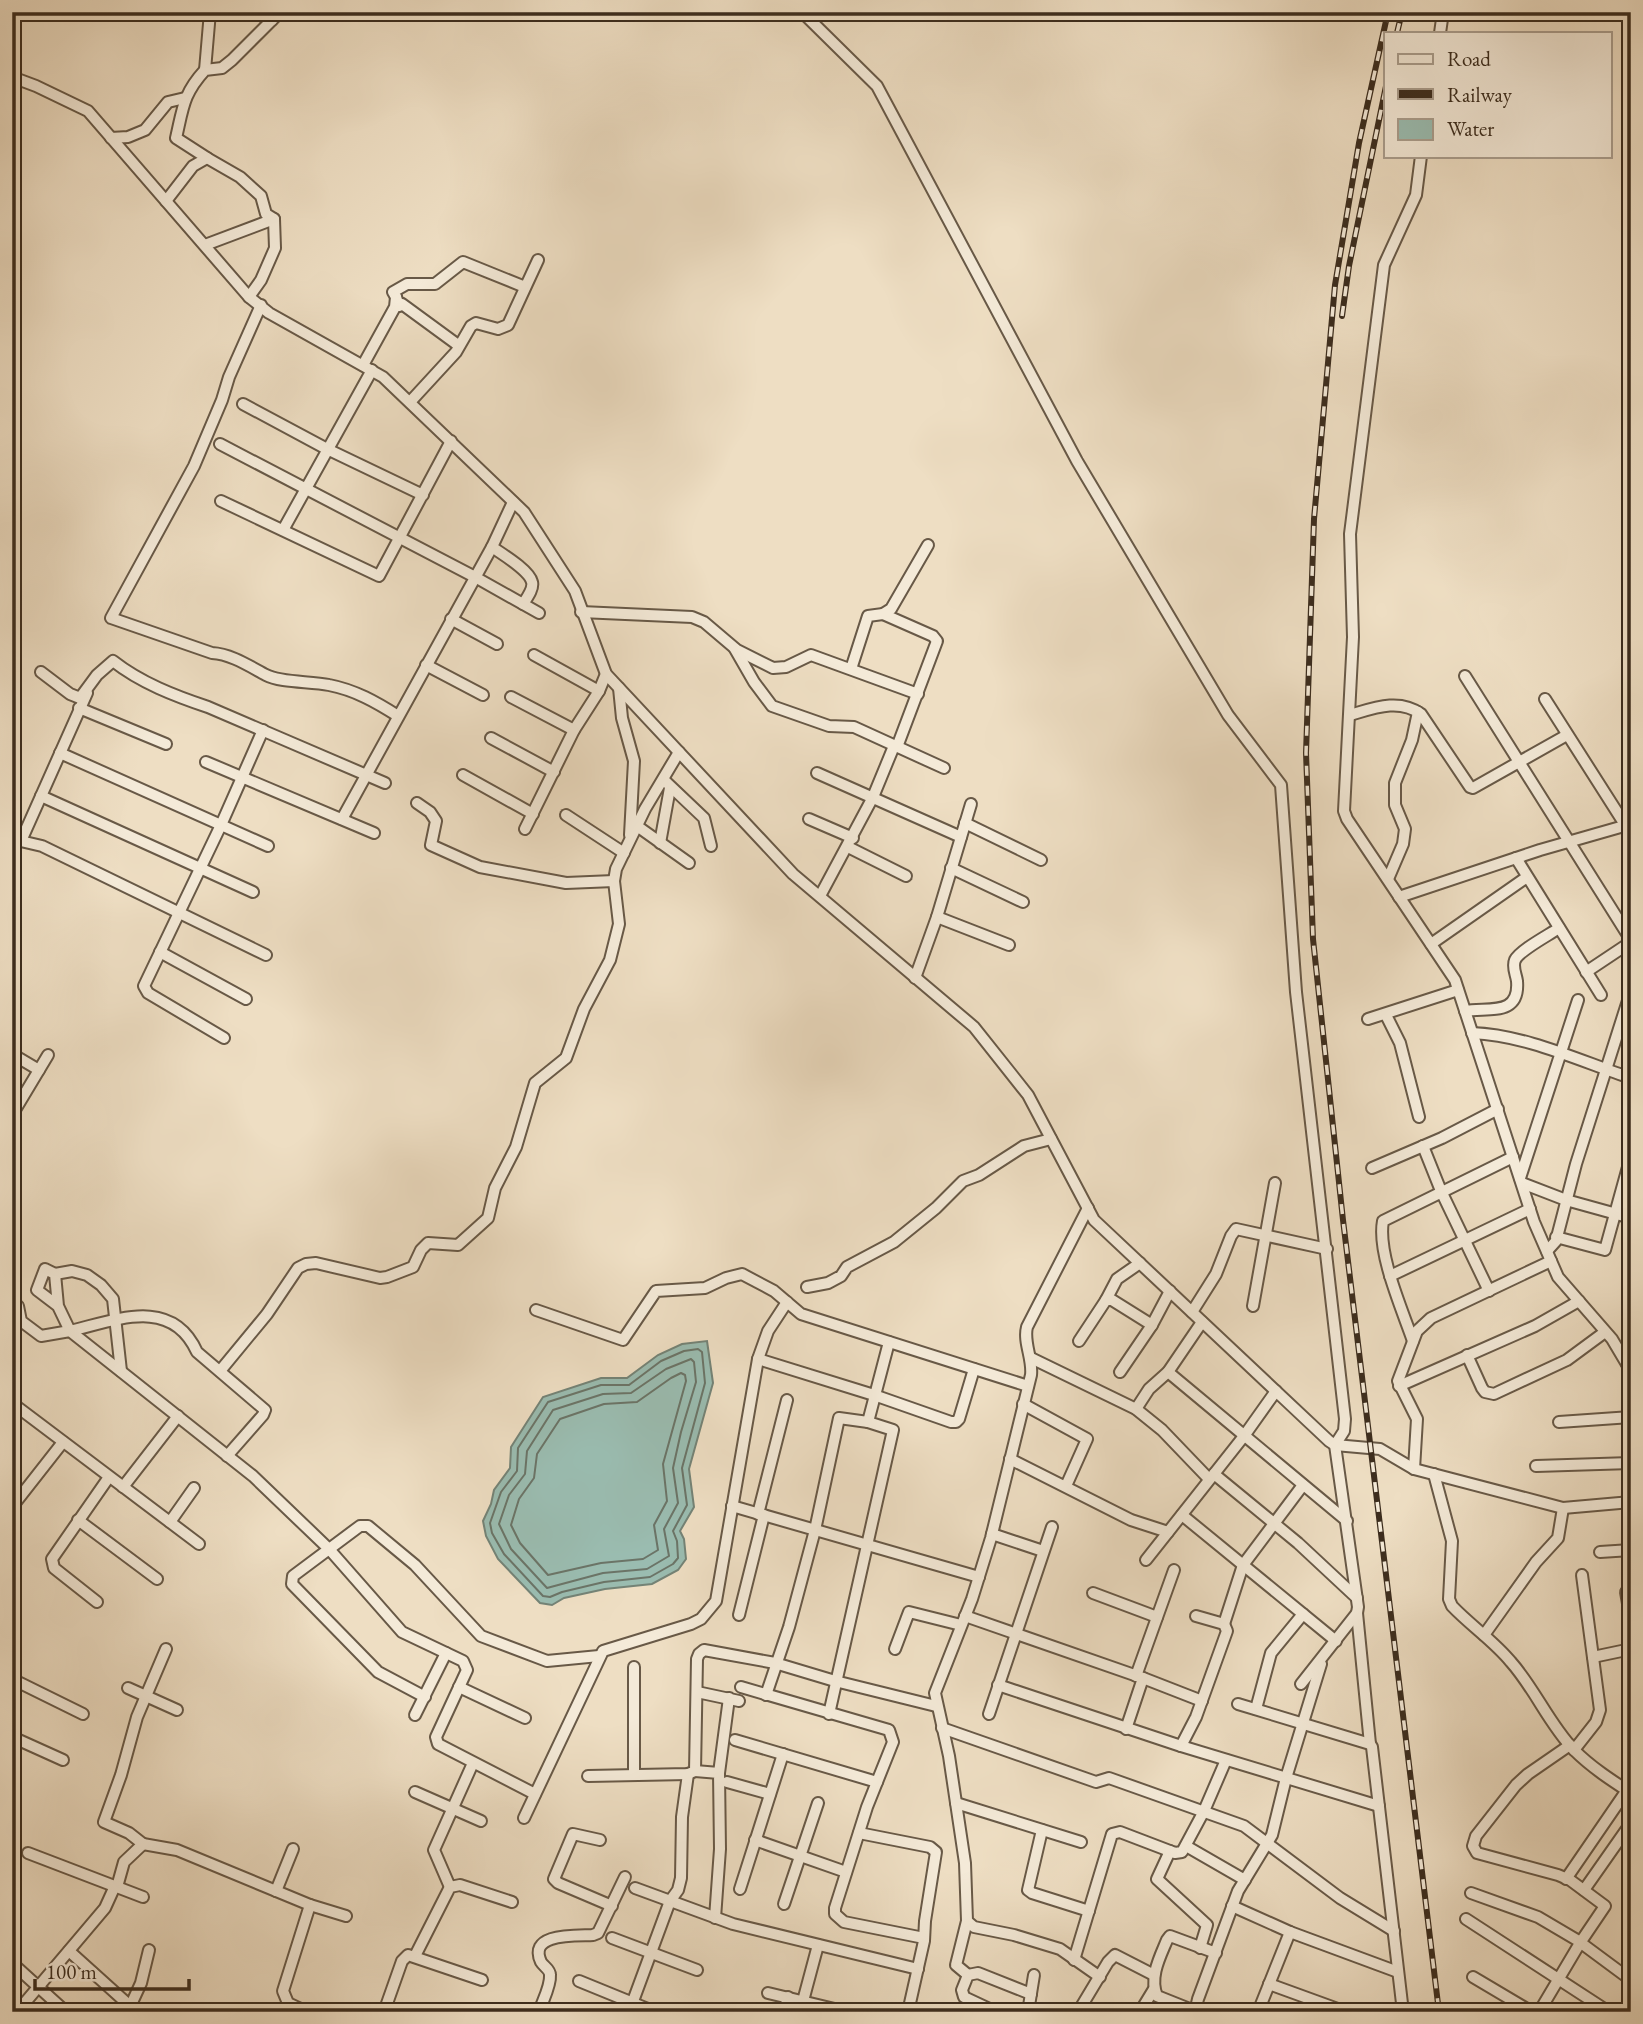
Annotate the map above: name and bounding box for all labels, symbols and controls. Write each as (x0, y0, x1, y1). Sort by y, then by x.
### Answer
legend (1384, 32, 1612, 158)
text: Road (1447, 45, 1491, 72)
text: Railway (1447, 81, 1513, 108)
text: Water (1447, 115, 1494, 142)
scale bar (35, 1947, 189, 1991)
text: 100 m (46, 1958, 97, 1985)

